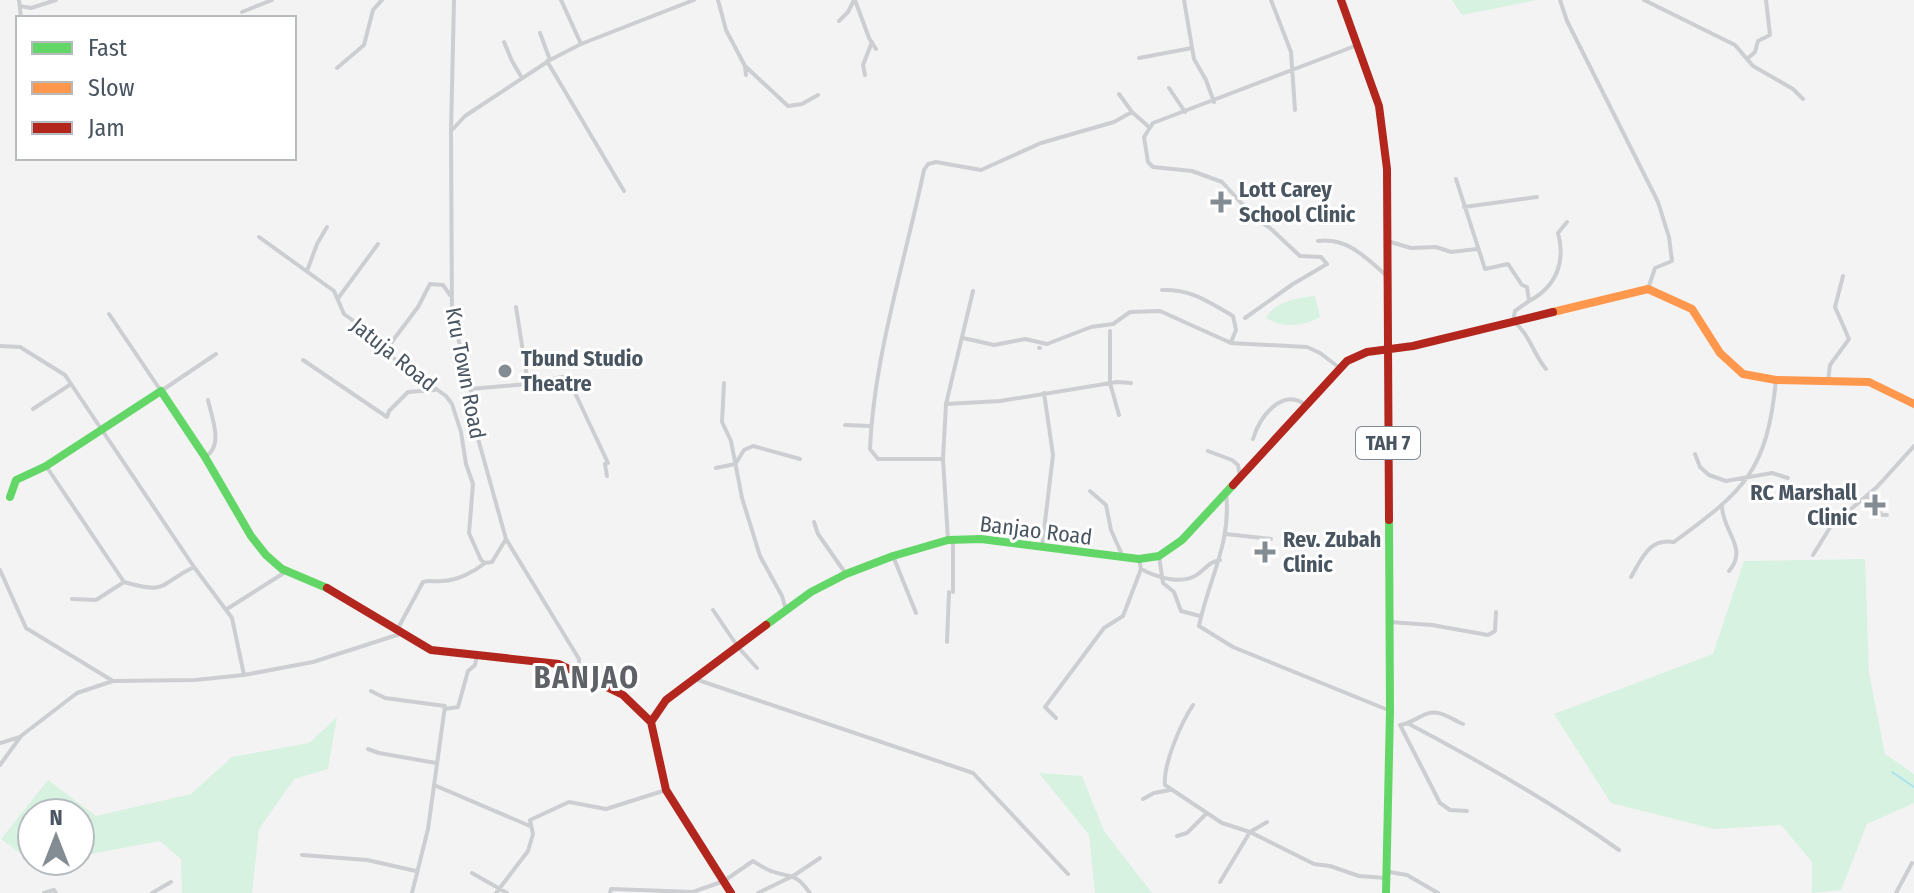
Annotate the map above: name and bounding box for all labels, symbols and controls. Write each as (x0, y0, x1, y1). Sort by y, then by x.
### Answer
legend (16, 16, 296, 160)
text: Fast (88, 34, 127, 62)
text: Slow (88, 74, 135, 102)
text: Jam (88, 114, 125, 142)
place label: Lott Carey School Clinic (1239, 176, 1356, 228)
marker: Lott Carey School Clinic (1210, 191, 1232, 213)
street label: Kru Town Road (440, 305, 491, 441)
street label: Jatuja Road (345, 312, 442, 397)
place label: Tbund Studio Theatre (521, 345, 644, 397)
marker: Tbund Studio Theatre (496, 362, 514, 380)
road number: TAH 7 (1356, 427, 1420, 459)
place label: RC Marshall Clinic (1750, 479, 1858, 531)
marker: RC Marshall Clinic (1864, 494, 1886, 516)
street label: Banjao Road (978, 510, 1094, 551)
place label: Rev. Zubah Clinic (1283, 526, 1381, 578)
marker: Rev. Zubah Clinic (1254, 541, 1276, 563)
district label: BANJAO (534, 660, 640, 696)
north arrow (16, 797, 96, 877)
text: N (49, 804, 63, 831)

